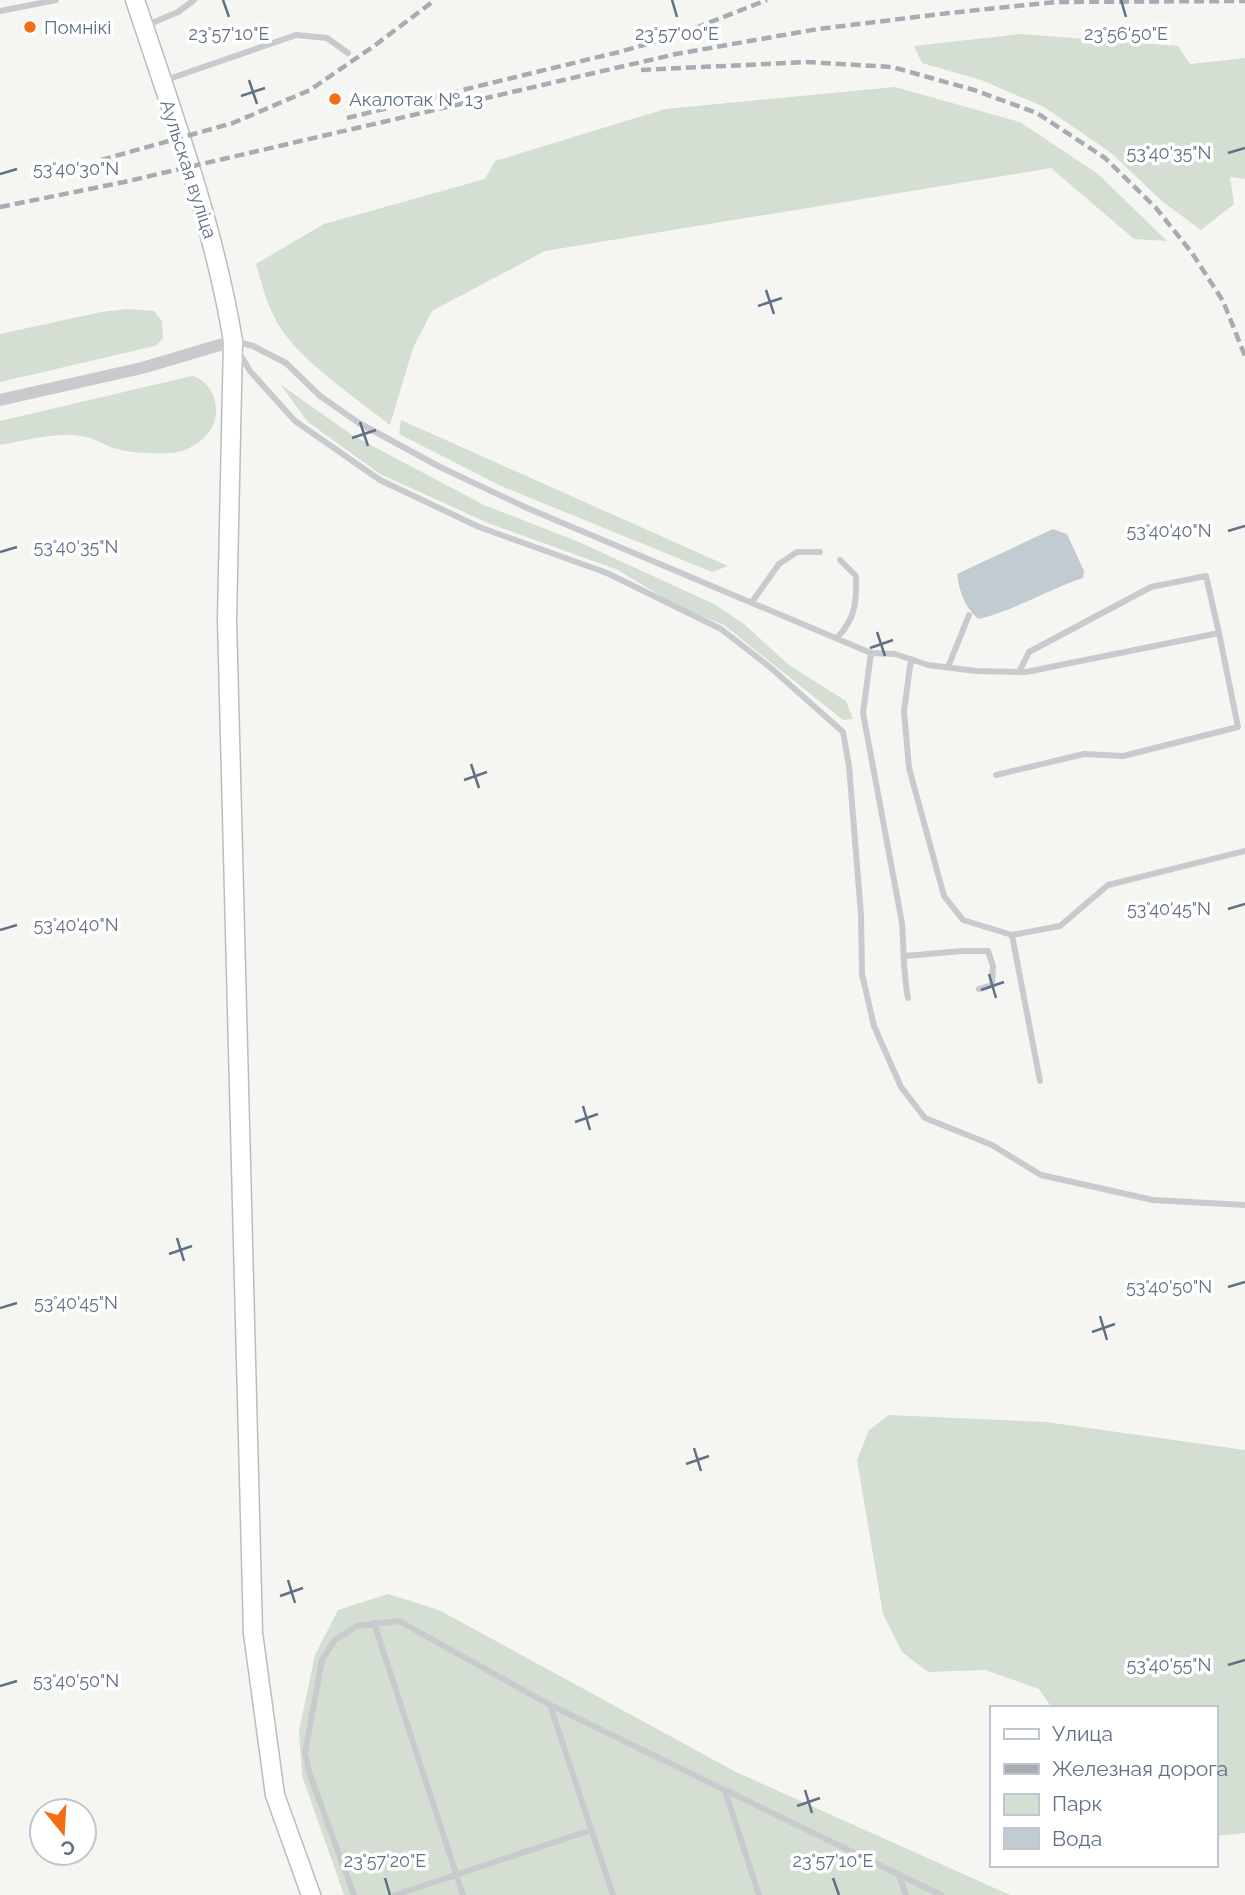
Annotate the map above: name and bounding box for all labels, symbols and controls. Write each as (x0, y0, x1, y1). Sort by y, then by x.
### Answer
place label: Помнікі (44, 16, 111, 38)
marker: Помнікі (22, 19, 38, 35)
text: 23°57'10"E (189, 23, 269, 44)
text: 23°57'00"E (635, 23, 719, 44)
text: 23°56'50"E (1084, 23, 1168, 44)
place label: Акалотак № 13 (349, 88, 483, 110)
marker: Акалотак № 13 (327, 91, 343, 107)
street label: Аульская вуліца (156, 97, 222, 241)
text: 53°40'35"N (1126, 142, 1212, 163)
text: 53°40'30"N (33, 158, 119, 179)
text: 53°40'40"N (1126, 520, 1212, 541)
text: 53°40'35"N (33, 536, 119, 557)
text: 53°40'45"N (1127, 898, 1211, 919)
text: 53°40'40"N (33, 914, 119, 935)
text: 53°40'50"N (1126, 1276, 1212, 1297)
text: 53°40'45"N (34, 1292, 118, 1313)
text: 53°40'55"N (1127, 1654, 1212, 1675)
text: 53°40'50"N (33, 1670, 119, 1691)
legend (990, 1706, 1217, 1867)
text: Улица (1052, 1721, 1113, 1746)
text: Железная дорога (1052, 1756, 1228, 1781)
text: Парк (1052, 1791, 1102, 1816)
north arrow (28, 1797, 98, 1867)
text: Вода (1052, 1826, 1102, 1851)
text: С (59, 1836, 78, 1861)
text: 23°57'20"E (344, 1850, 426, 1871)
text: 23°57'10"E (793, 1850, 873, 1871)

